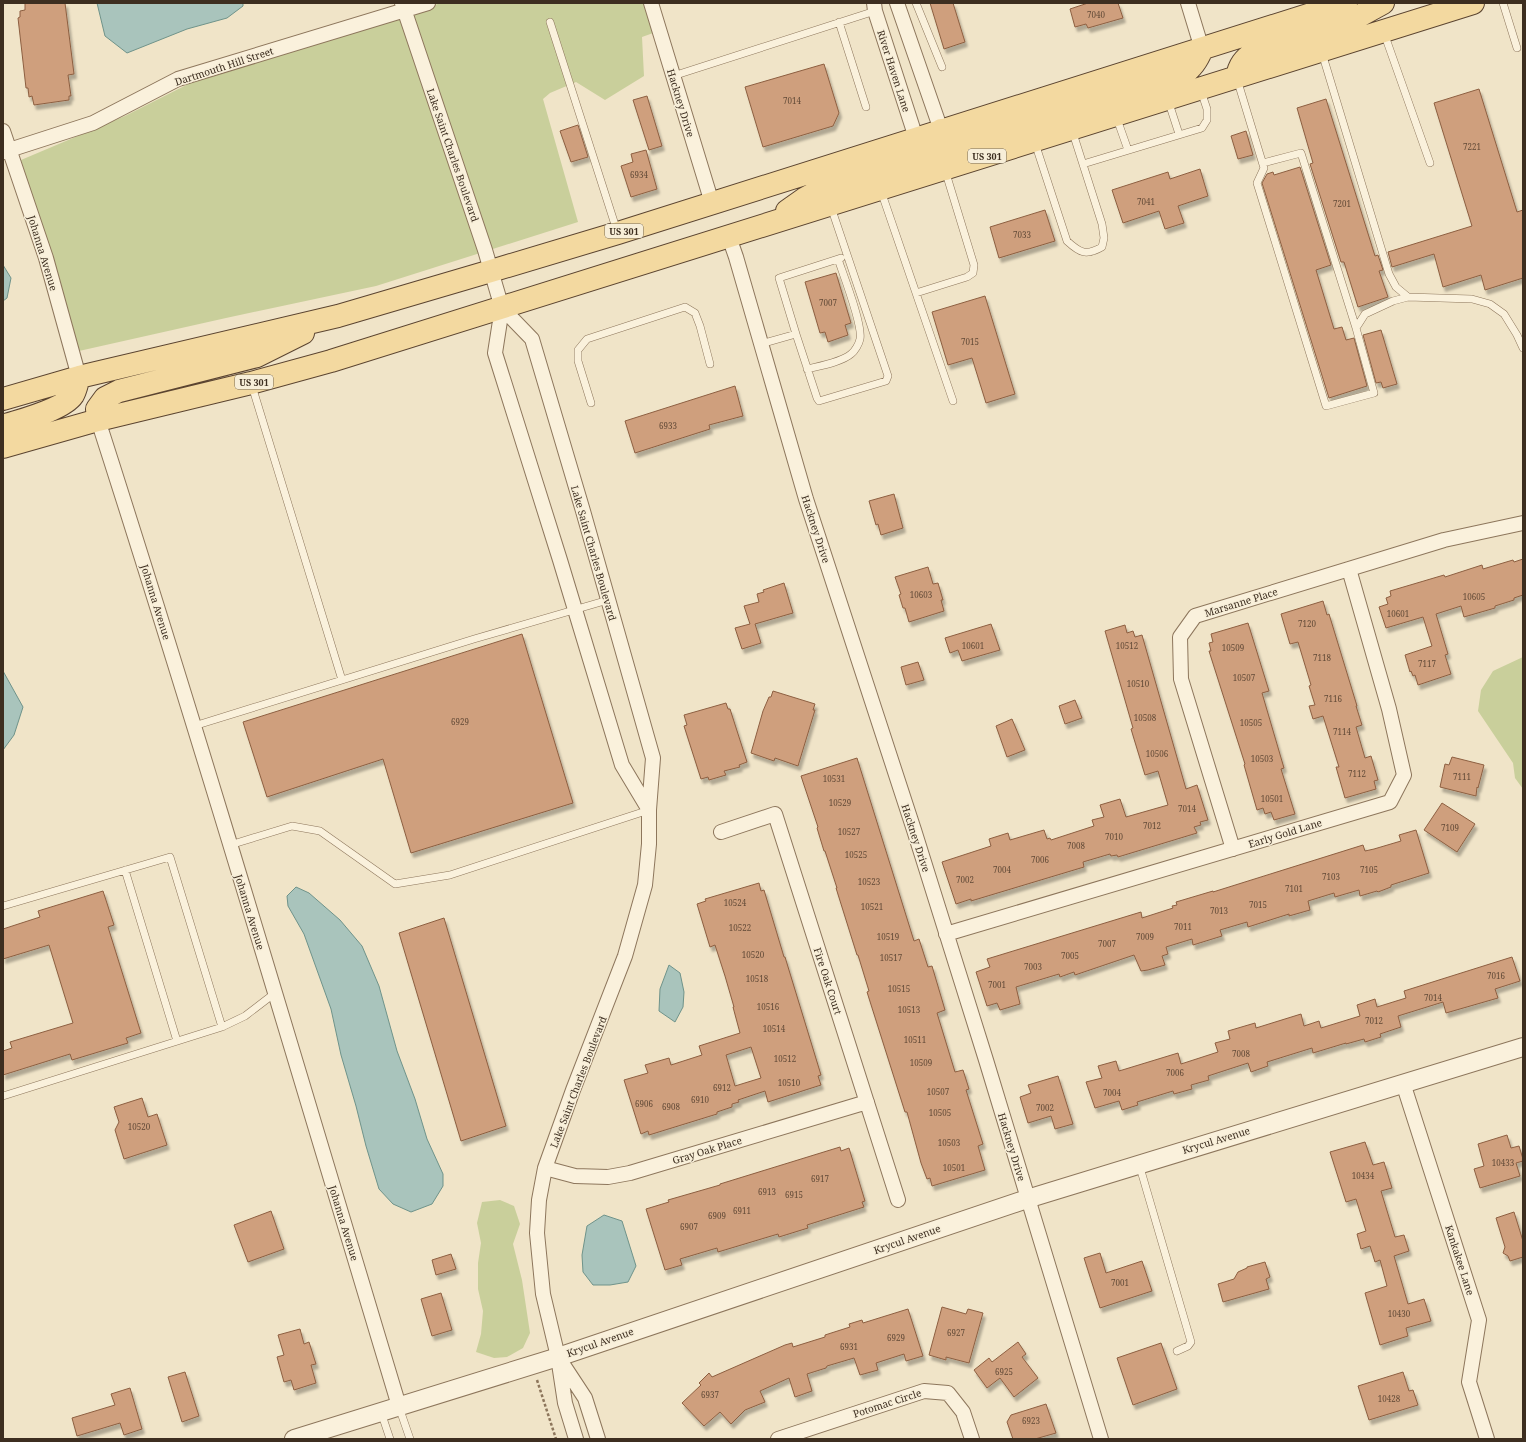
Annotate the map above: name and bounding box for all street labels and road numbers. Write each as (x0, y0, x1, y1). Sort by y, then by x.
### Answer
street label: River Haven Lane (874, 28, 914, 114)
street label: Dartmouth Hill Street (173, 43, 276, 89)
street label: Hackney Drive (664, 67, 698, 139)
street label: Lake Saint Charles Boulevard (424, 86, 482, 224)
road number: US 301 (968, 149, 1006, 163)
street label: Johanna Avenue (25, 213, 61, 292)
road number: US 301 (605, 224, 643, 238)
road number: US 301 (235, 375, 273, 389)
street label: Lake Saint Charles Boulevard (568, 484, 620, 622)
street label: Hackney Drive (798, 493, 834, 565)
street label: Johanna Avenue (138, 562, 174, 641)
street label: Marsanne Place (1203, 584, 1279, 620)
street label: Hackney Drive (898, 802, 934, 874)
street label: Early Gold Lane (1246, 815, 1324, 851)
street label: Johanna Avenue (232, 872, 268, 951)
street label: Fire Oak Court (811, 946, 846, 1017)
street label: Lake Saint Charles Boulevard (546, 1014, 610, 1150)
street label: Hackney Drive (995, 1111, 1029, 1183)
street label: Krycul Avenue (1180, 1123, 1252, 1157)
street label: Gray Oak Place (671, 1133, 743, 1167)
street label: Johanna Avenue (326, 1183, 362, 1262)
street label: Krycul Avenue (872, 1221, 942, 1257)
street label: Kankakee Lane (1442, 1223, 1478, 1297)
street label: Krycul Avenue (565, 1324, 635, 1360)
street label: Potomac Circle (851, 1385, 923, 1421)

